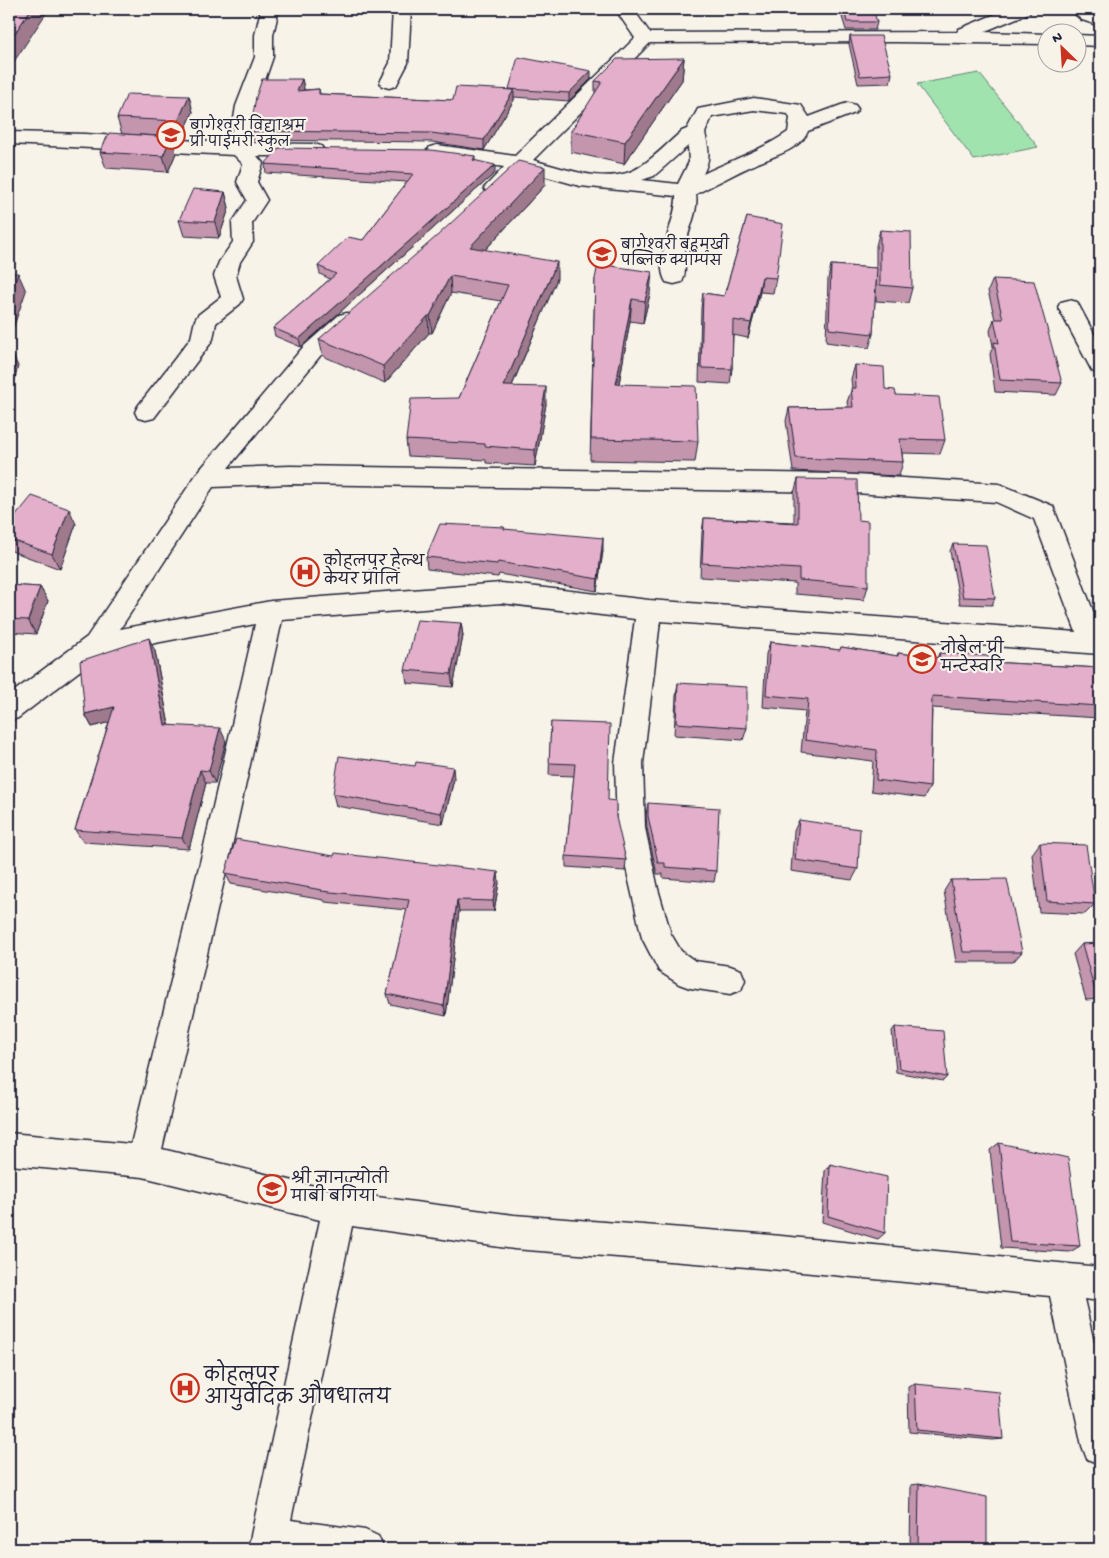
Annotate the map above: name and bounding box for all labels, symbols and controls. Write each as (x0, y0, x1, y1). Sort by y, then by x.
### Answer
north arrow (1036, 22, 1086, 72)
text: N (1050, 29, 1065, 48)
place label: बागेश्वरी विद्याश्रम प्री पाईमरी स्कुल (189, 114, 307, 153)
school or university icon: बागेश्वरी विद्याश्रम प्री पाईमरी स्कुल (156, 120, 186, 150)
place label: बागेश्वरी बहुमुखी पब्लिक क्याम्पस (620, 233, 730, 271)
school or university icon: बागेश्वरी बहुमुखी पब्लिक क्याम्पस (587, 239, 617, 269)
place label: कोहलपुर हेल्थ केयर प्रालि (323, 547, 425, 591)
hospital icon: कोहलपुर हेल्थ केयर प्रालि (290, 557, 320, 587)
place label: नोबेल प्री मन्टेस्वरि (940, 634, 1005, 678)
school or university icon: नोबेल प्री मन्टेस्वरि (907, 644, 937, 674)
place label: श्री ज्ञानज्योती माबी बगिया (290, 1166, 390, 1208)
school or university icon: श्री ज्ञानज्योती माबी बगिया (257, 1174, 287, 1204)
place label: कोहलपुर आयुर्वेदिक औषधालय (203, 1359, 392, 1411)
hospital icon: कोहलपुर आयुर्वेदिक औषधालय (170, 1373, 200, 1403)

